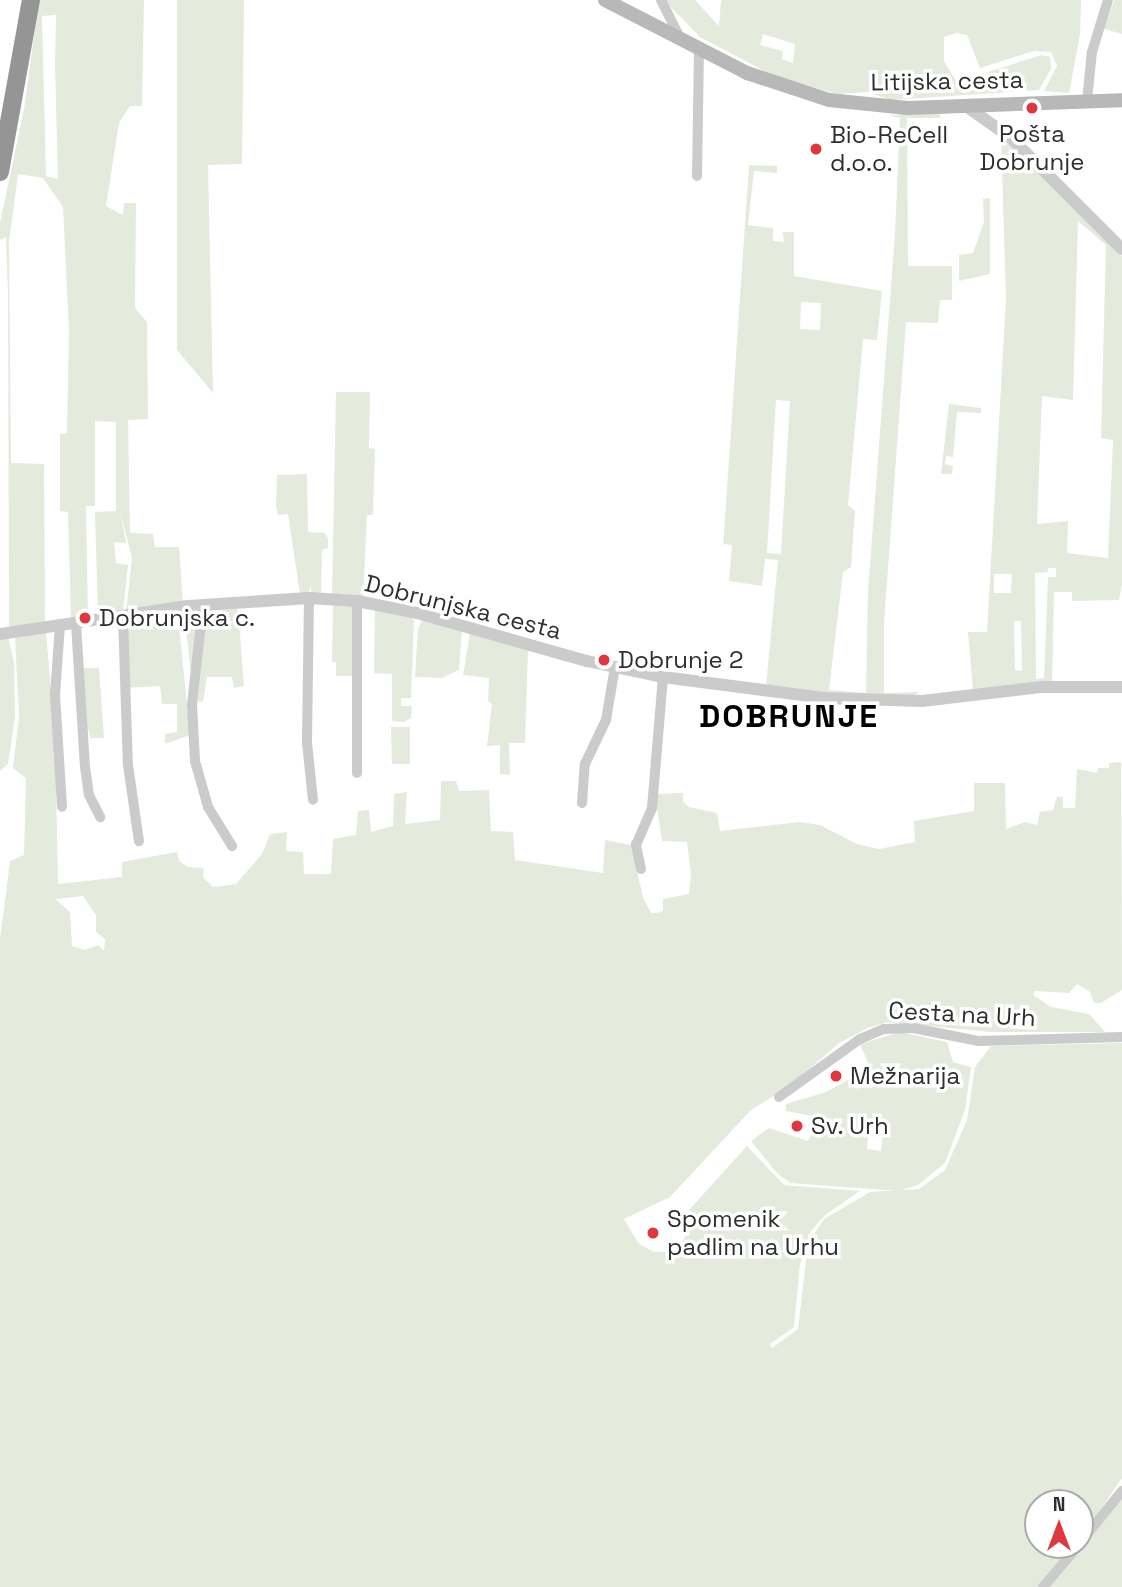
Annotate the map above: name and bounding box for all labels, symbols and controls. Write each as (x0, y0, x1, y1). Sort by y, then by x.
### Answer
street label: Litijska cesta (870, 65, 1024, 97)
marker: Pošta Dobrunje (1024, 100, 1040, 116)
place label: Pošta Dobrunje (980, 120, 1084, 176)
place label: Bio-ReCell d.o.o. (830, 121, 948, 177)
marker: Bio-ReCell d.o.o. (808, 141, 824, 157)
street label: Dobrunjska cesta (362, 569, 564, 645)
place label: Dobrunjska c. (99, 604, 255, 632)
marker: Dobrunjska c. (77, 610, 93, 626)
place label: Dobrunje 2 (618, 646, 743, 674)
marker: Dobrunje 2 (596, 652, 612, 668)
district label: DOBRUNJE (700, 697, 878, 735)
street label: Cesta na Urh (888, 996, 1036, 1032)
place label: Mežnarija (850, 1062, 960, 1090)
marker: Mežnarija (828, 1068, 844, 1084)
place label: Sv. Urh (811, 1112, 890, 1140)
marker: Sv. Urh (789, 1118, 805, 1134)
place label: Spomenik padlim na Urhu (667, 1205, 839, 1261)
marker: Spomenik padlim na Urhu (645, 1225, 661, 1241)
north arrow (1024, 1489, 1094, 1559)
text: N (1053, 1492, 1065, 1517)

